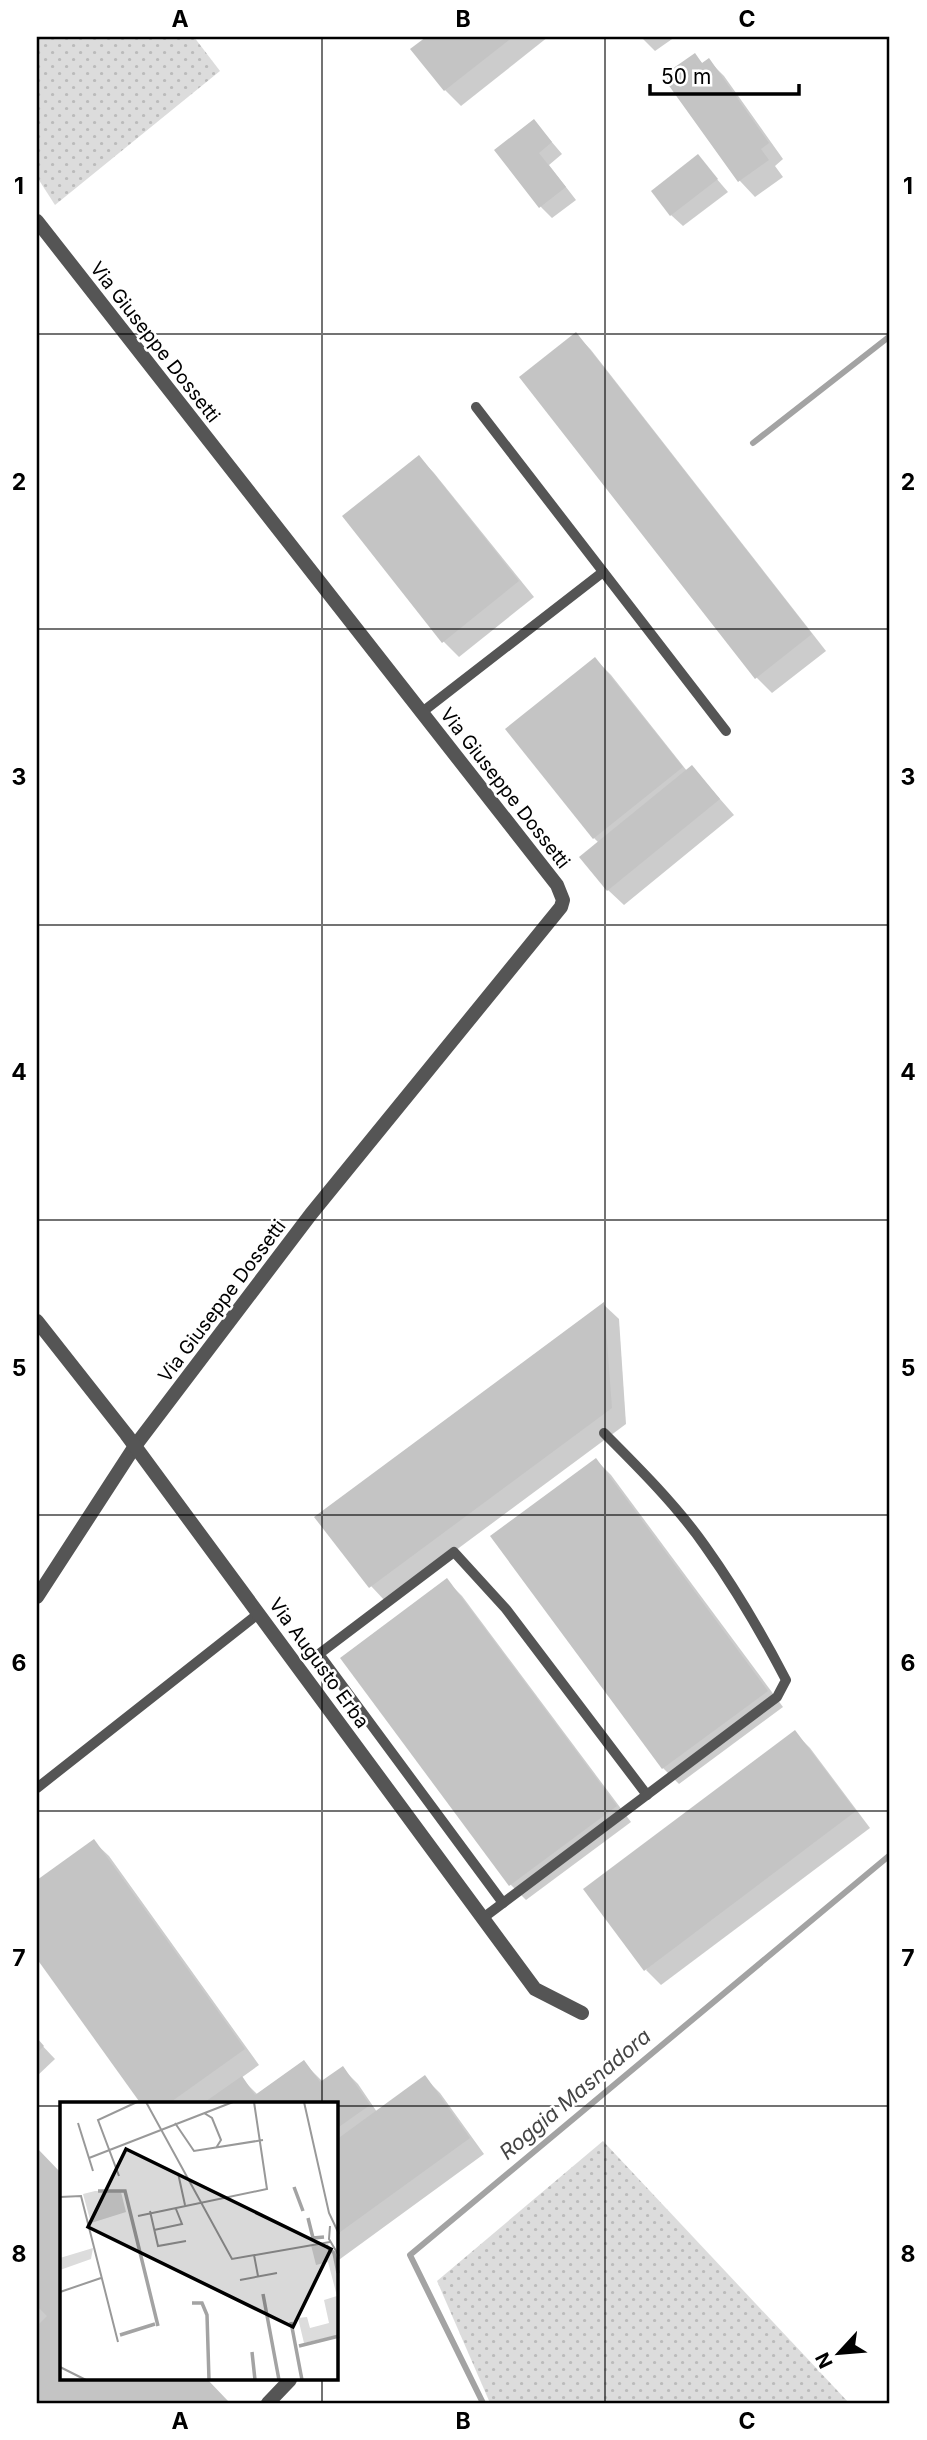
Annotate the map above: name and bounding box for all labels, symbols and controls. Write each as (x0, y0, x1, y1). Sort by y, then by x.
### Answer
text: A (171, 5, 189, 33)
text: B (455, 5, 471, 33)
text: C (738, 5, 756, 33)
scale bar (650, 52, 799, 96)
text: 50 m (661, 64, 711, 89)
text: 1 (14, 172, 24, 200)
text: 1 (903, 172, 913, 200)
street label: Via Giuseppe Dossetti (85, 257, 225, 427)
text: 2 (12, 468, 26, 496)
text: 2 (901, 468, 915, 496)
street label: Via Giuseppe Dossetti (435, 703, 575, 873)
text: 3 (12, 763, 26, 791)
text: 3 (901, 763, 915, 791)
text: 4 (11, 1058, 27, 1086)
text: 4 (900, 1058, 916, 1086)
street label: Via Giuseppe Dossetti (153, 1215, 291, 1387)
text: 5 (12, 1354, 26, 1382)
text: 5 (901, 1354, 915, 1382)
street label: Via Augusto Erba (264, 1593, 374, 1733)
text: 6 (12, 1649, 26, 1677)
text: 6 (901, 1649, 915, 1677)
text: 7 (12, 1944, 26, 1972)
text: 7 (901, 1944, 915, 1972)
water label: Roggia Masnadora (494, 2023, 656, 2165)
inset map (60, 2102, 338, 2380)
text: 8 (12, 2240, 26, 2268)
text: 8 (901, 2240, 915, 2268)
north arrow (804, 2318, 874, 2388)
text: N (811, 2349, 838, 2372)
text: A (171, 2407, 189, 2435)
text: B (455, 2407, 471, 2435)
text: C (738, 2407, 756, 2435)

